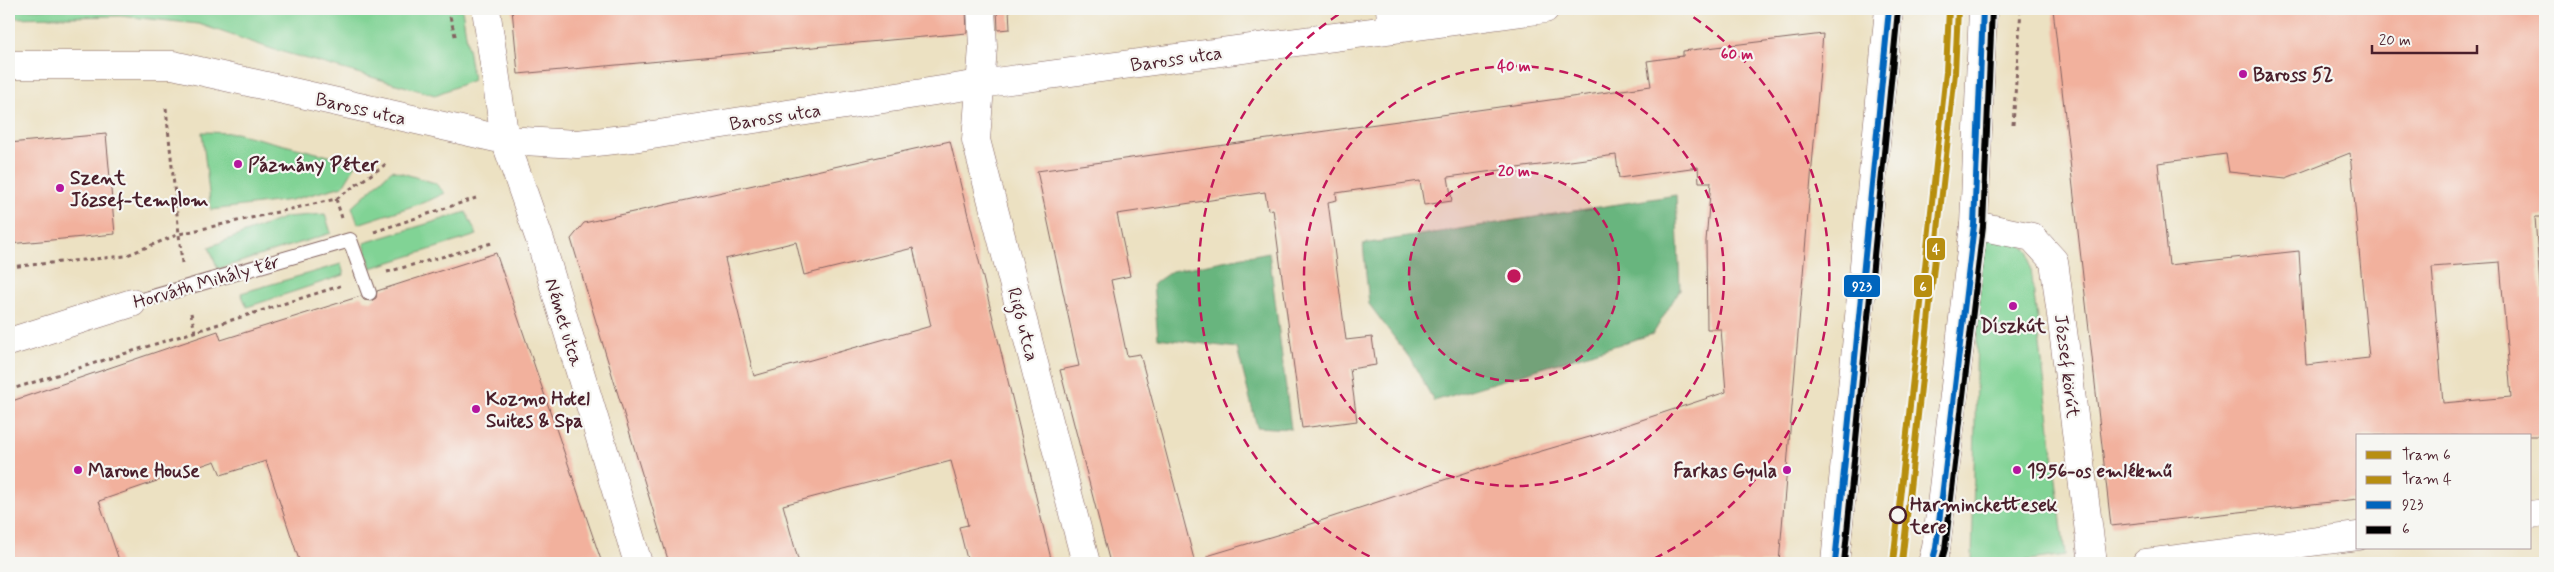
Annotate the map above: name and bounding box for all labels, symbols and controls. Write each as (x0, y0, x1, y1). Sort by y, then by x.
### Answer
scale bar (2372, 22, 2476, 54)
text: 20 m (2379, 31, 2411, 51)
street label: Baross utca (1129, 41, 1224, 78)
text: 60 m (1721, 45, 1753, 65)
text: 40 m (1497, 57, 1531, 77)
place label: Baross 52 (2253, 63, 2333, 88)
marker: Baross 52 (2237, 68, 2249, 80)
street label: Baross utca (313, 87, 408, 132)
street label: Baross utca (728, 98, 823, 137)
place label: Pázmány Péter (248, 153, 379, 178)
marker: Pázmány Péter (232, 158, 244, 170)
text: 20 m (1498, 162, 1530, 182)
place label: Szent József-templom (70, 166, 208, 213)
marker: Szent József-templom (54, 182, 66, 194)
line badge: 4 (1926, 237, 1946, 261)
text: 4 (1932, 241, 1941, 259)
street label: Horváth Mihály tér (130, 250, 283, 315)
centre of rings (1505, 267, 1523, 285)
line badge: 923 (1843, 274, 1881, 298)
line badge: 6 (1913, 274, 1933, 298)
street label: Német utca (538, 275, 589, 370)
text: 923 (1852, 278, 1872, 296)
text: 6 (1919, 278, 1927, 296)
street label: Rigó utca (998, 285, 1044, 365)
marker: Díszkút (2007, 300, 2019, 312)
street label: József körút (2048, 313, 2085, 419)
place label: Díszkút (1980, 314, 2047, 339)
place label: Kozmo Hotel Suites & Spa (486, 387, 590, 434)
marker: Kozmo Hotel Suites & Spa (470, 403, 482, 415)
legend (2356, 434, 2532, 550)
text: Tram 6 (2402, 446, 2451, 466)
place label: Marone House (88, 459, 200, 484)
place label: Farkas Gyula (1673, 459, 1777, 484)
place label: 1956-os emlékmű (2027, 459, 2172, 484)
marker: Marone House (72, 464, 84, 476)
marker: Farkas Gyula (1781, 464, 1793, 476)
marker: 1956-os emlékmű (2011, 464, 2023, 476)
text: Tram 4 (2402, 470, 2452, 490)
place label: Harminckettesek tere (1909, 493, 2058, 540)
text: 923 (2402, 496, 2423, 516)
marker: Harminckettesek tere (1889, 506, 1907, 524)
text: 6 (2402, 520, 2410, 540)

